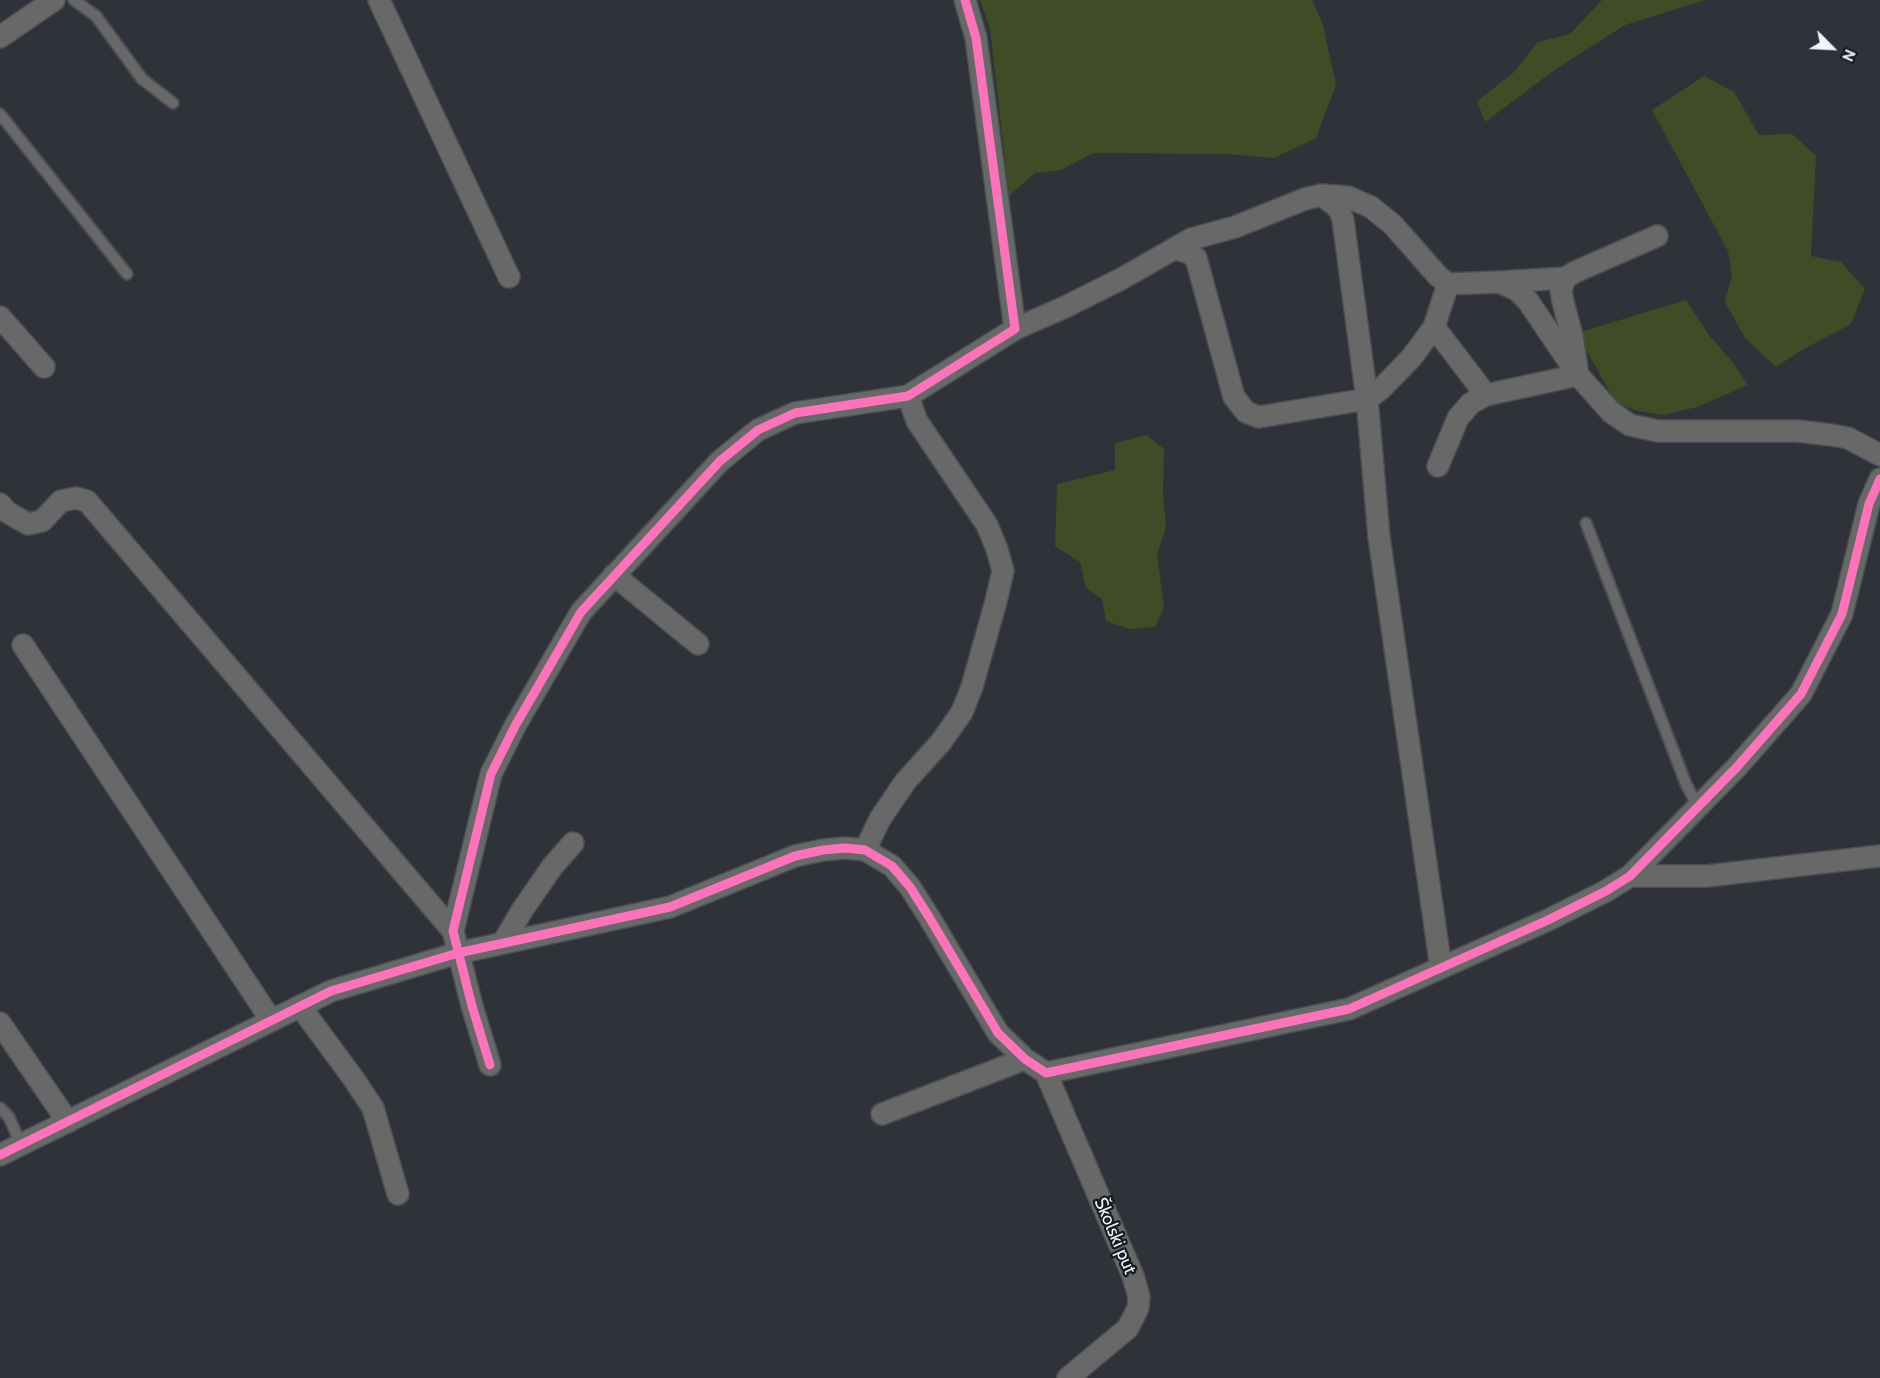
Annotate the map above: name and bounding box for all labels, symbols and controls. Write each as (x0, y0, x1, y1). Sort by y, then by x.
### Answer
north arrow (1802, 18, 1862, 78)
text: N (1838, 46, 1860, 65)
street label: Školski put (1089, 1194, 1141, 1278)

